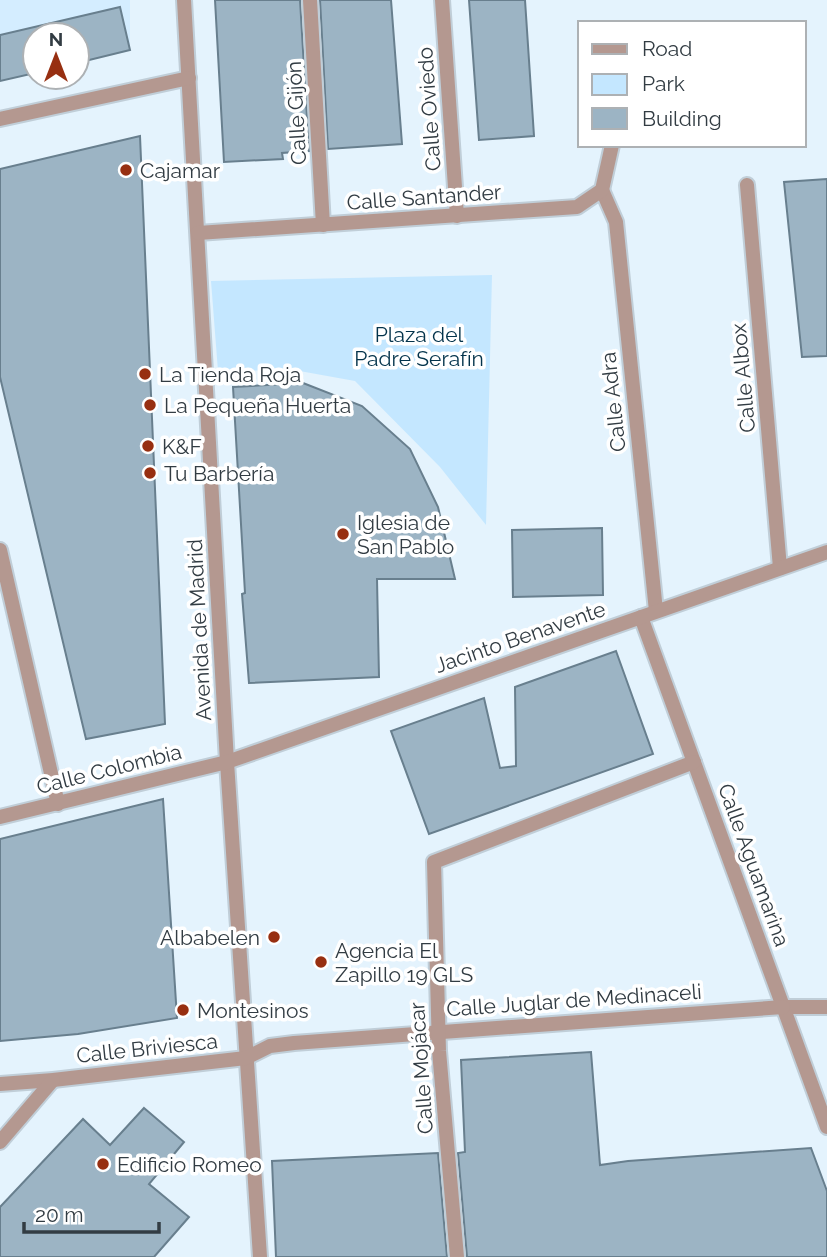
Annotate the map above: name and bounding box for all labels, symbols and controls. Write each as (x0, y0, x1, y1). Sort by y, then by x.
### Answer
north arrow (21, 21, 91, 91)
legend (578, 21, 806, 147)
text: N (49, 28, 63, 50)
text: Road (642, 36, 692, 61)
street label: Calle Oviedo (412, 46, 446, 172)
street label: Calle Gijón (281, 60, 311, 166)
text: Park (642, 71, 685, 96)
text: Building (642, 106, 722, 131)
place label: Cajamar (140, 158, 221, 183)
marker: Cajamar (118, 162, 134, 178)
street label: Calle Santander (346, 179, 503, 215)
park label: Plaza del Padre Serafín (354, 322, 484, 371)
street label: Calle Albox (726, 322, 760, 434)
street label: Calle Adra (595, 351, 631, 453)
place label: La Tienda Roja (159, 362, 301, 387)
marker: La Tienda Roja (137, 366, 153, 382)
place label: La Pequeña Huerta (164, 393, 351, 418)
marker: La Pequeña Huerta (142, 397, 158, 413)
place label: K&F (162, 434, 202, 459)
marker: K&F (140, 438, 156, 454)
place label: Tu Barbería (164, 461, 274, 486)
marker: Tu Barbería (142, 465, 158, 481)
place label: Iglesia de San Pablo (357, 510, 454, 559)
marker: Iglesia de San Pablo (335, 526, 351, 542)
street label: Avenida de Madrid (182, 539, 216, 721)
street label: Jacinto Benavente (432, 596, 608, 678)
street label: Calle Colombia (34, 739, 184, 799)
street label: Calle Aguamarina (713, 780, 795, 950)
place label: Albabelen (160, 925, 260, 950)
marker: Albabelen (266, 929, 282, 945)
place label: Agencia El Zapillo 19 GLS (335, 938, 473, 987)
marker: Agencia El Zapillo 19 GLS (313, 954, 329, 970)
street label: Calle Juglar de Medinaceli (445, 979, 703, 1021)
place label: Montesinos (197, 998, 309, 1023)
street label: Calle Mojácar (404, 1001, 438, 1135)
marker: Montesinos (175, 1002, 191, 1018)
street label: Calle Briviesca (75, 1028, 219, 1068)
place label: Edificio Romeo (117, 1152, 262, 1177)
marker: Edificio Romeo (95, 1156, 111, 1172)
scale bar (24, 1190, 159, 1234)
text: 20 m (35, 1202, 83, 1227)

